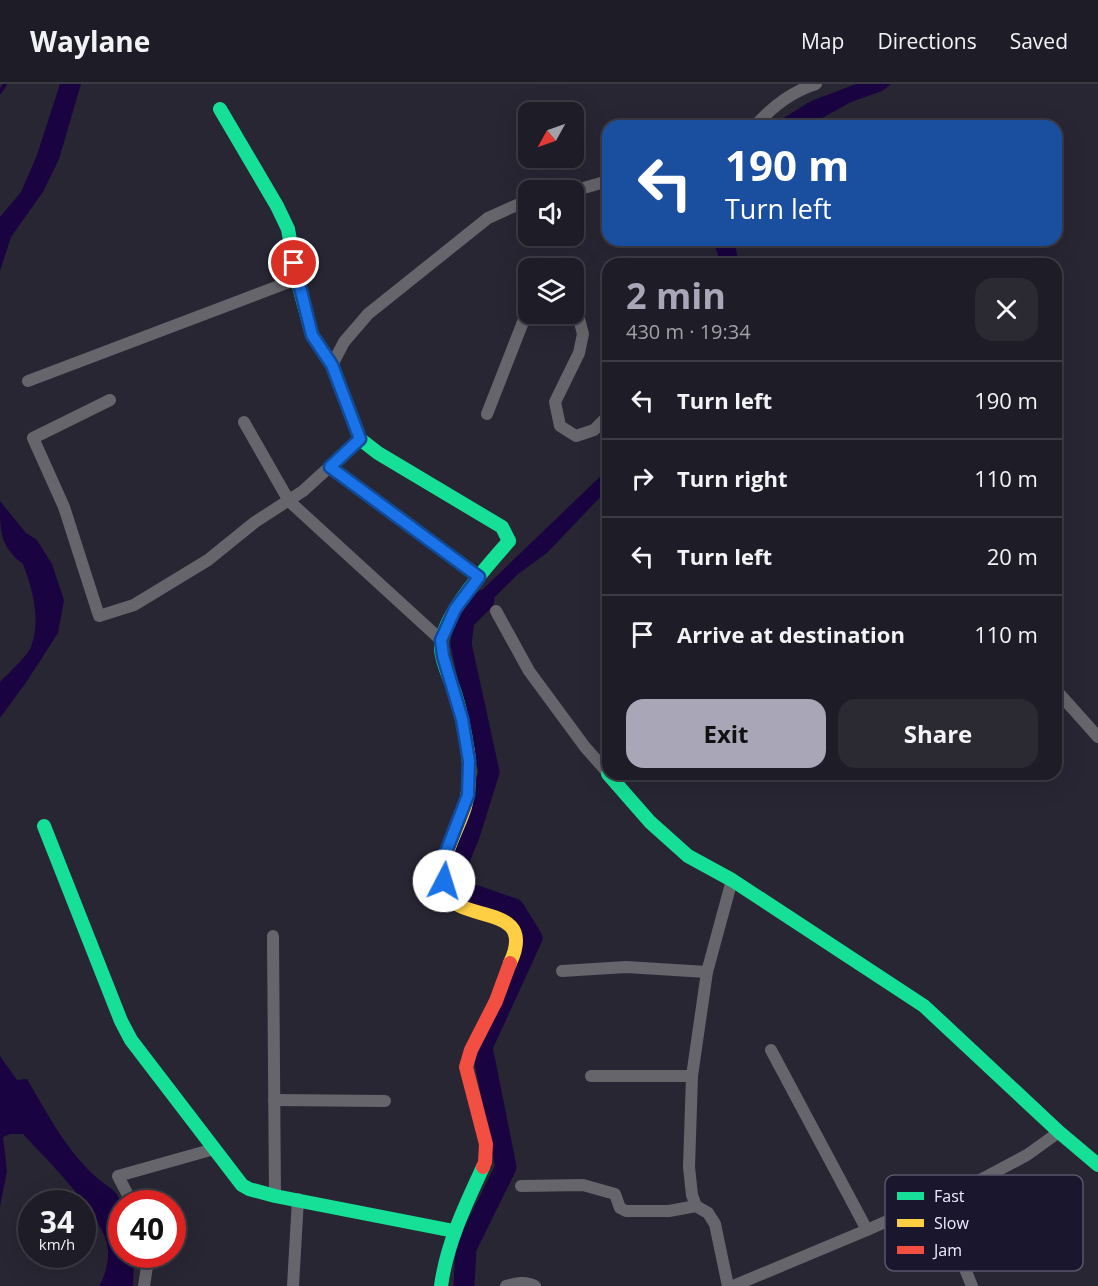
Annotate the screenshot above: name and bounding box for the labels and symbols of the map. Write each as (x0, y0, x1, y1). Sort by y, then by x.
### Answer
north arrow (518, 102, 584, 168)
pin (268, 237, 319, 288)
position arrow (412, 849, 476, 913)
legend (885, 1175, 1083, 1271)
text: Fast (934, 1185, 965, 1207)
speed limit sign: 40 (108, 1190, 186, 1268)
text: Slow (934, 1212, 969, 1234)
text: Jam (932, 1239, 962, 1261)

